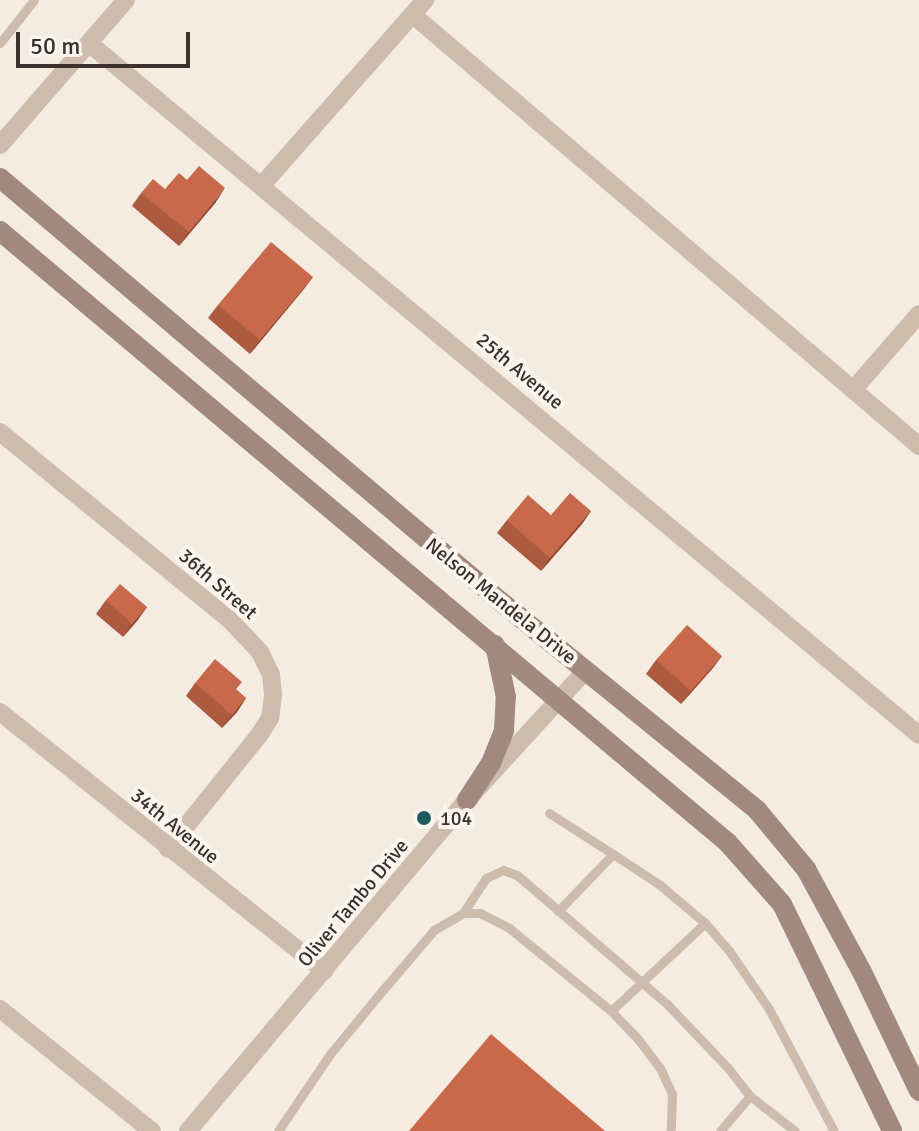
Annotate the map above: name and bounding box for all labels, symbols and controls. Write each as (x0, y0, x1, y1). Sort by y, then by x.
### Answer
scale bar (20, 16, 194, 66)
text: 50 m (30, 31, 80, 61)
street label: 25th Avenue (472, 328, 568, 414)
street label: Nelson Mandela Drive (421, 533, 581, 669)
street label: 36th Street (174, 543, 262, 625)
street label: 34th Avenue (126, 783, 224, 869)
place label: 104 (440, 806, 472, 830)
marker: 104 (415, 809, 433, 827)
street label: Oliver Tambo Drive (293, 834, 413, 972)

